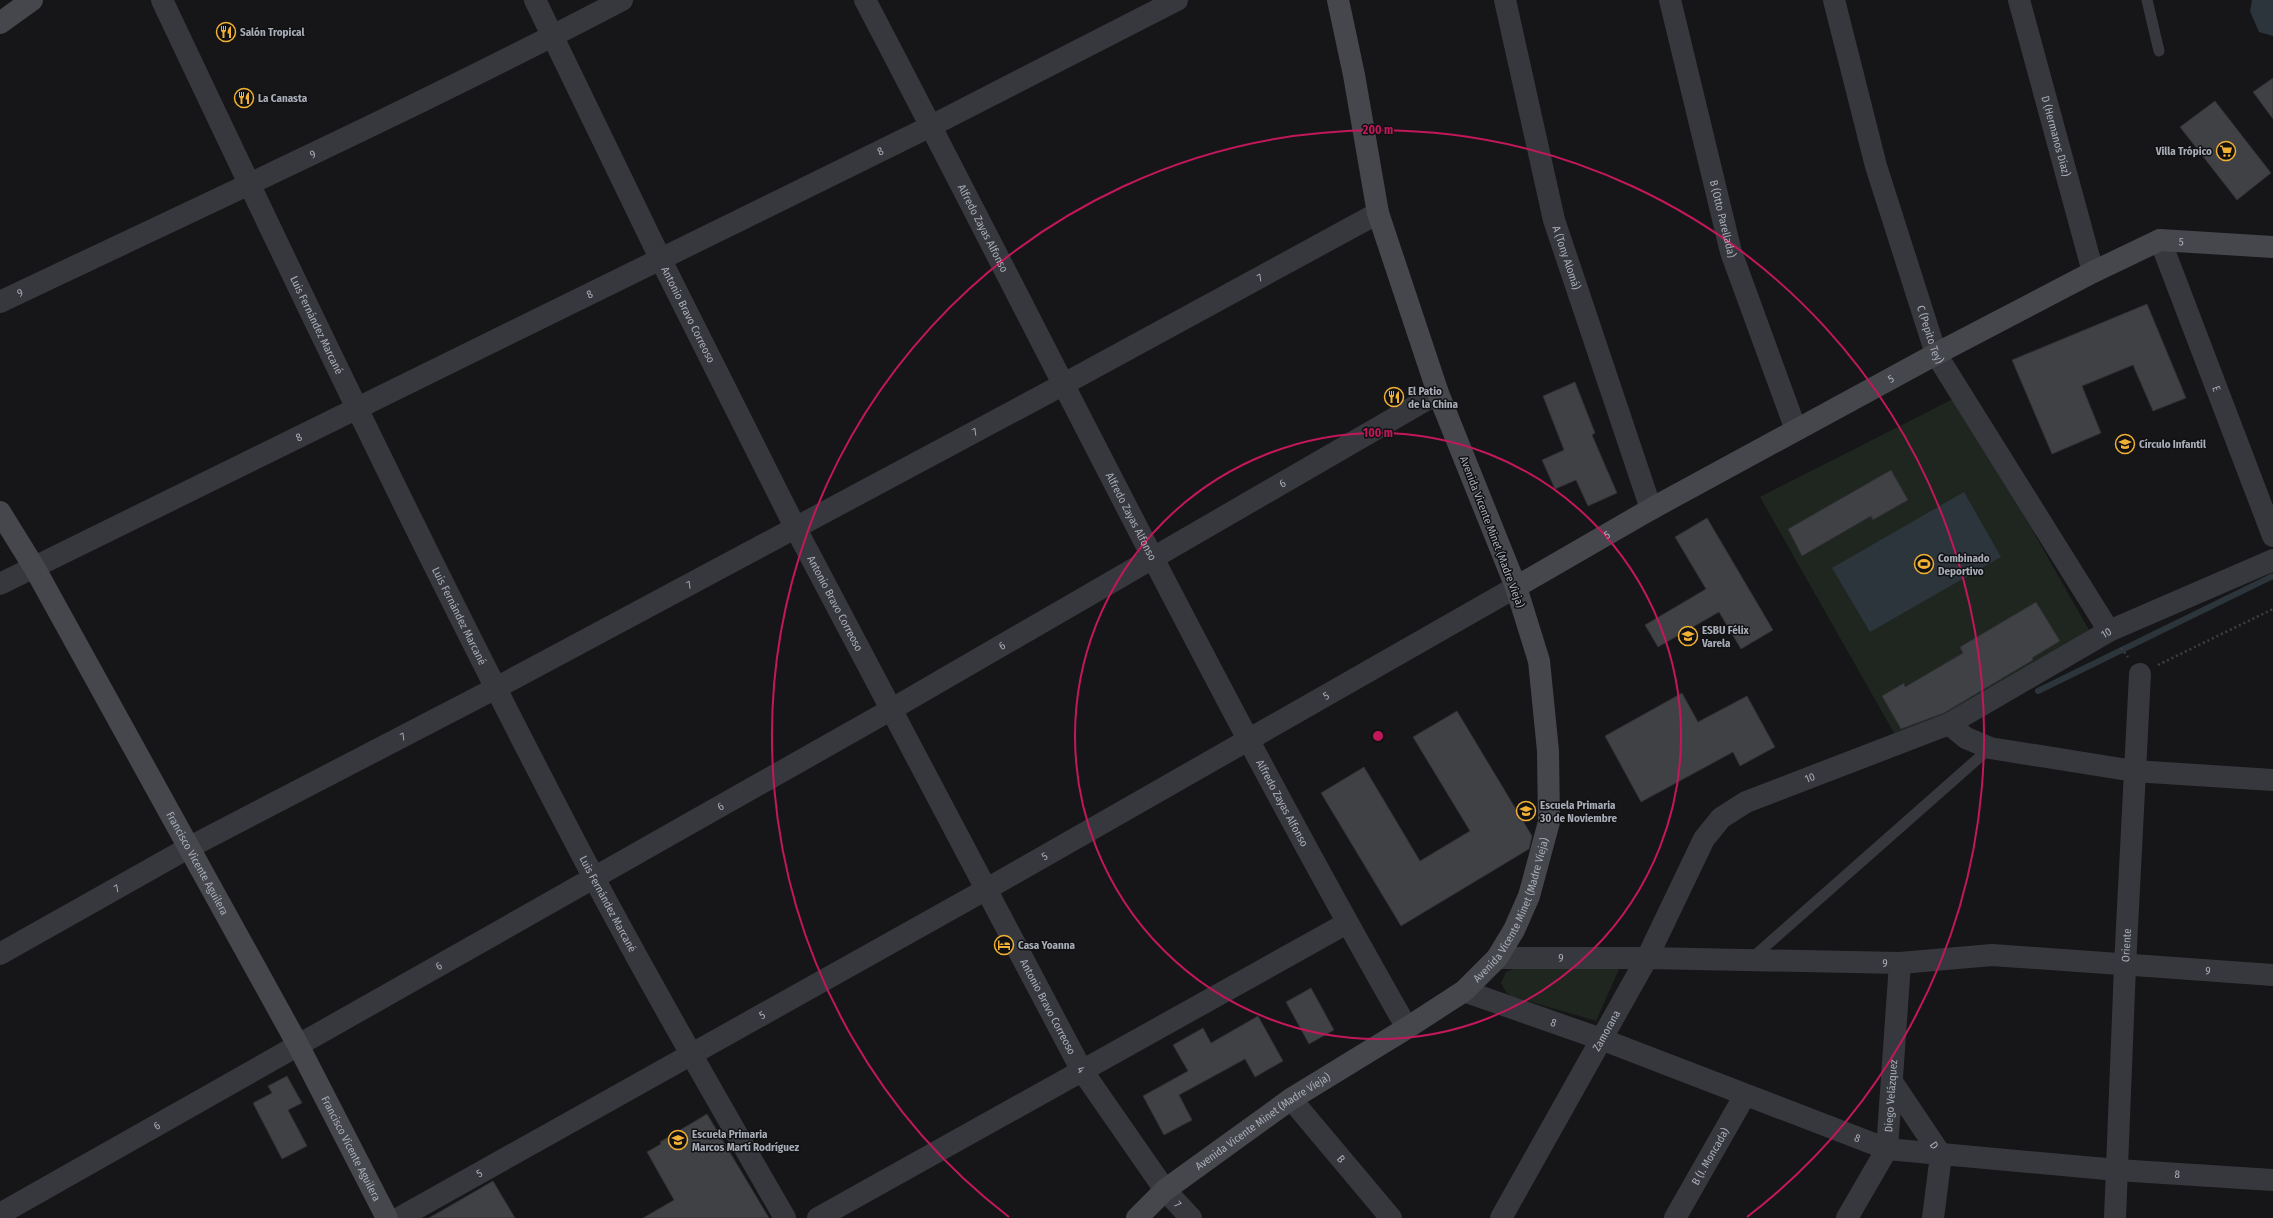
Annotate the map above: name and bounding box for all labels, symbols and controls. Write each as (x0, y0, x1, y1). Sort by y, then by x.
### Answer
restaurant icon: Salón Tropical (215, 21, 237, 43)
place label: Salón Tropical (240, 26, 305, 39)
restaurant icon: La Canasta (233, 87, 255, 109)
place label: La Canasta (258, 92, 308, 105)
street label: D (Hermanos Díaz) (2039, 94, 2073, 178)
text: 200 m (1362, 123, 1393, 137)
supermarket icon: Villa Trópico (2215, 140, 2237, 162)
street label: 8 (875, 144, 886, 158)
place label: Villa Trópico (2155, 145, 2212, 158)
street label: 9 (307, 147, 318, 161)
street label: B (Otto Parellada) (1707, 179, 1739, 259)
street label: Alfredo Zayas Alfonso (955, 182, 1011, 274)
street label: A (Tony Alomá) (1550, 224, 1583, 291)
street label: 5 (2178, 235, 2184, 248)
street label: Antonio Bravo Correoso (659, 264, 718, 365)
street label: 7 (1255, 270, 1265, 284)
street label: Luis Fernández Marcané (288, 274, 346, 376)
street label: 9 (15, 286, 25, 300)
street label: 8 (584, 287, 595, 301)
street label: C (Pepito Tey) (1914, 303, 1947, 366)
street label: 5 (1886, 372, 1896, 385)
street label: E (2210, 384, 2224, 393)
place label: El Patio de la China (1408, 385, 1459, 411)
restaurant icon: El Patio de la China (1383, 386, 1405, 408)
street label: 7 (970, 425, 980, 439)
text: 100 m (1363, 426, 1393, 440)
street label: 8 (293, 430, 305, 444)
school or university icon: Círculo Infantil (2114, 433, 2136, 455)
place label: Círculo Infantil (2139, 438, 2207, 451)
street label: Avenida Vicente Minet (Madre Vieja) (1457, 454, 1527, 610)
street label: Alfredo Zayas Alfonso (1103, 470, 1160, 563)
street label: 6 (1277, 476, 1288, 490)
street label: 5 (1601, 528, 1612, 541)
place label: Combinado Deportivo (1938, 552, 1990, 578)
street label: Antonio Bravo Correoso (805, 553, 866, 654)
sports icon: Combinado Deportivo (1913, 553, 1935, 575)
street label: Luis Fernández Marcané (430, 565, 489, 667)
street label: 7 (684, 578, 695, 591)
place label: ESBU Félix Varela (1701, 624, 1750, 650)
street label: 10 (2098, 624, 2114, 641)
school or university icon: ESBU Félix Varela (1677, 625, 1699, 647)
street label: 6 (996, 638, 1008, 652)
street label: 5 (1320, 689, 1331, 702)
street label: 7 (398, 729, 408, 743)
centre of rings (1371, 729, 1385, 743)
street label: Alfredo Zayas Alfonso (1254, 757, 1311, 849)
street label: 10 (1803, 770, 1817, 785)
street label: 6 (715, 799, 727, 813)
place label: Escuela Primaria 30 de Noviembre (1539, 799, 1617, 825)
school or university icon: Escuela Primaria 30 de Noviembre (1515, 800, 1537, 822)
street label: Francisco Vicente Aguilera (164, 809, 231, 917)
street label: Avenida Vicente Minet (Madre Vieja) (1470, 836, 1551, 985)
street label: 5 (1039, 849, 1050, 863)
street label: Luis Fernández Marcané (577, 853, 639, 954)
street label: 7 (112, 881, 122, 895)
street label: Oriente (2119, 928, 2133, 962)
hotel icon: Casa Yoanna (993, 934, 1015, 956)
place label: Casa Yoanna (1018, 939, 1076, 952)
street label: 9 (1558, 952, 1564, 965)
street label: 9 (1882, 956, 1888, 969)
street label: Antonio Bravo Correoso (1018, 957, 1079, 1057)
street label: 6 (433, 958, 445, 973)
street label: 9 (2205, 964, 2211, 977)
street label: 5 (757, 1008, 767, 1022)
street label: Zamorana (1590, 1008, 1623, 1053)
street label: 8 (1549, 1015, 1559, 1030)
street label: Diego Velázquez (1882, 1059, 1900, 1133)
street label: 4 (1074, 1064, 1089, 1076)
street label: Avenida Vicente Minet (Madre Vieja) (1193, 1070, 1333, 1173)
street label: Francisco Vicente Aguilera (319, 1094, 384, 1203)
street label: 6 (151, 1118, 163, 1132)
street label: B (I. Moncada) (1689, 1125, 1732, 1187)
place label: Escuela Primaria Marcos Martí Rodríguez (692, 1128, 799, 1154)
school or university icon: Escuela Primaria Marcos Martí Rodríguez (667, 1129, 689, 1151)
street label: 8 (1853, 1131, 1863, 1145)
street label: D (1927, 1139, 1942, 1151)
street label: B (1334, 1152, 1348, 1165)
street label: 5 (474, 1166, 485, 1180)
street label: 8 (2174, 1167, 2181, 1181)
street label: 7 (1172, 1198, 1185, 1211)

